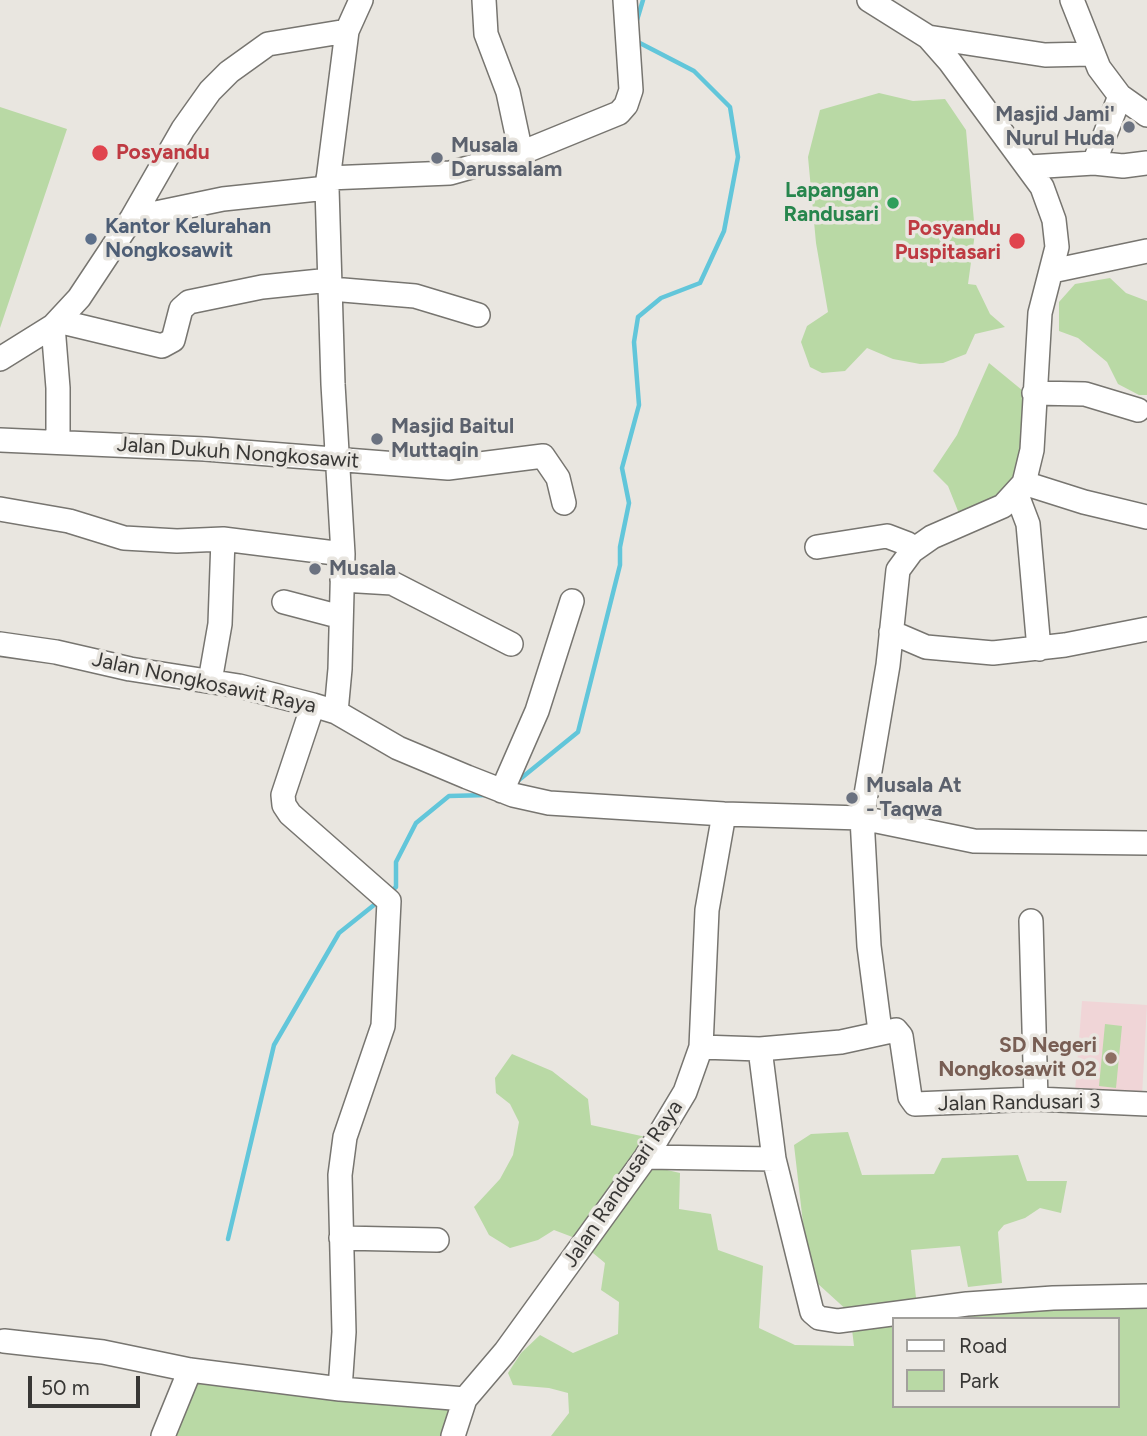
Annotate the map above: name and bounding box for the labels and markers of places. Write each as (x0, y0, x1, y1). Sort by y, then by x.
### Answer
place label: Masjid Jami' Nurul Huda (995, 102, 1115, 152)
marker: Masjid Jami' Nurul Huda (1121, 119, 1137, 135)
place label: Musala Darussalam (451, 133, 562, 183)
place label: Posyandu (116, 140, 210, 166)
marker: Posyandu (90, 143, 110, 163)
marker: Musala Darussalam (429, 150, 445, 166)
place label: Lapangan Randusari (783, 178, 879, 228)
marker: Lapangan Randusari (885, 195, 901, 211)
place label: Kantor Kelurahan Nongkosawit (105, 214, 271, 264)
place label: Posyandu Puspitasari (895, 216, 1001, 266)
marker: Kantor Kelurahan Nongkosawit (83, 231, 99, 247)
marker: Posyandu Puspitasari (1007, 231, 1027, 251)
place label: Masjid Baitul Muttaqin (391, 414, 514, 464)
marker: Masjid Baitul Muttaqin (369, 431, 385, 447)
place label: Musala (329, 556, 396, 582)
marker: Musala (307, 561, 323, 577)
place label: Musala At - Taqwa (866, 773, 962, 823)
marker: Musala At - Taqwa (844, 790, 860, 806)
place label: SD Negeri Nongkosawit 02 (938, 1033, 1097, 1083)
marker: SD Negeri Nongkosawit 02 (1103, 1050, 1119, 1066)

